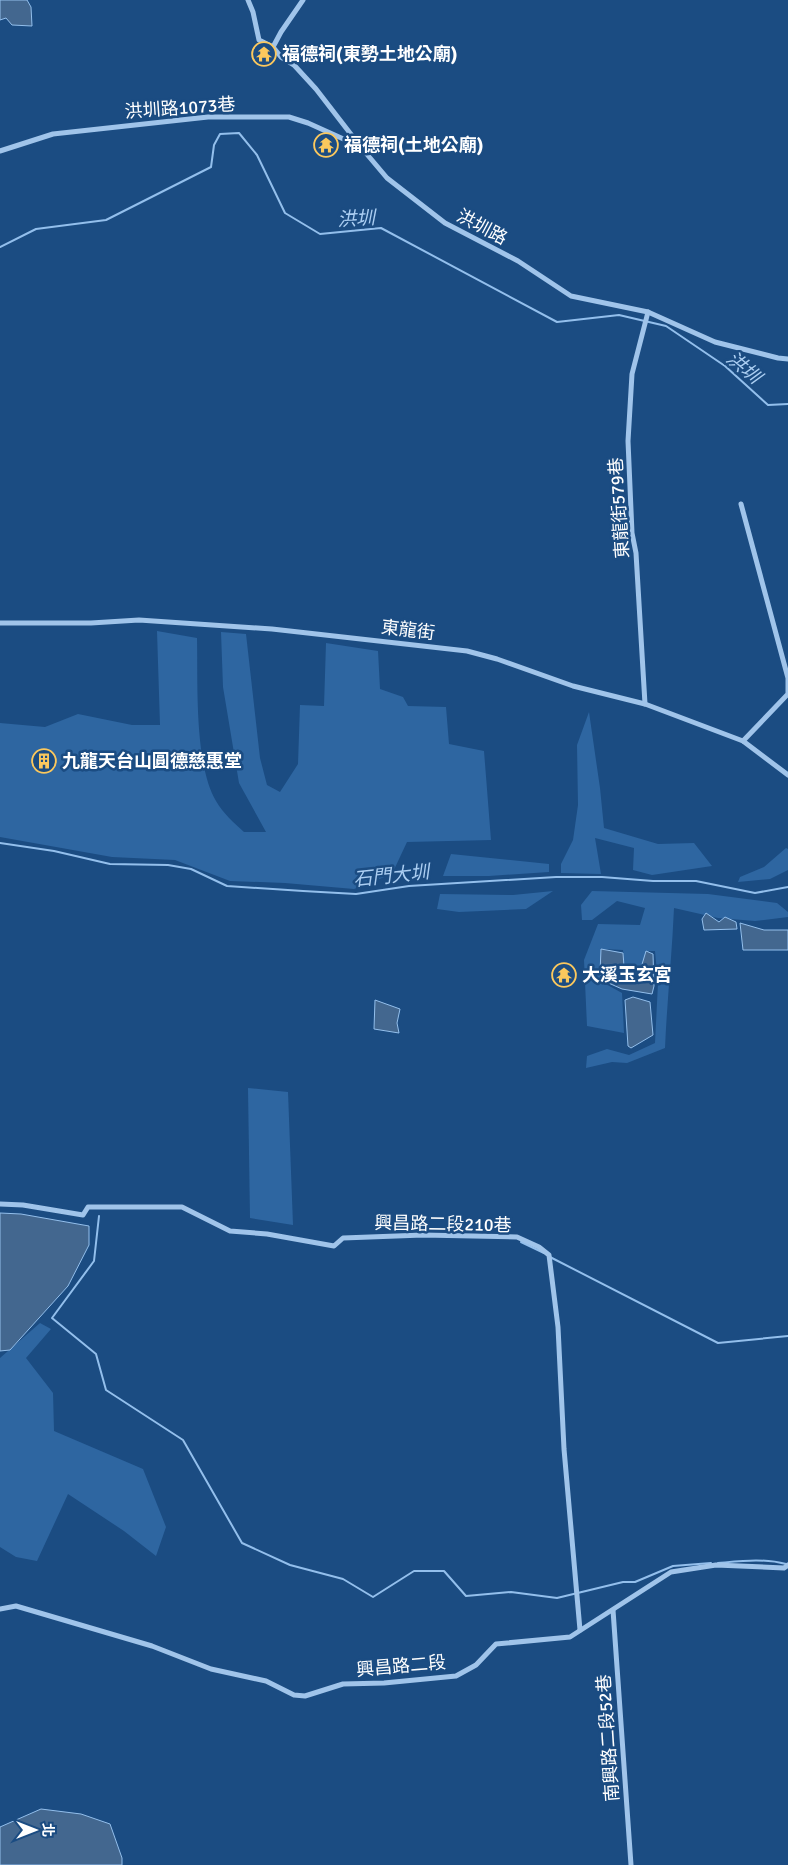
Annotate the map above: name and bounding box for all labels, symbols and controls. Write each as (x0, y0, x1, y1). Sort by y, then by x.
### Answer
temple icon: 福德祠(東勢土地公廟) (251, 41, 277, 67)
place label: 福德祠(東勢土地公廟) (282, 43, 458, 65)
street label: 洪圳路1073巷 (124, 93, 236, 123)
temple icon: 福德祠(土地公廟) (313, 132, 339, 158)
place label: 福德祠(土地公廟) (344, 134, 484, 156)
street label: 洪圳路 (453, 205, 511, 249)
water label: 洪圳 (336, 206, 379, 232)
water label: 洪圳 (721, 346, 768, 391)
street label: 東龍街579巷 (604, 457, 634, 559)
street label: 東龍街 (380, 616, 436, 644)
building icon: 九龍天台山圓德慈惠堂 (31, 748, 57, 774)
place label: 九龍天台山圓德慈惠堂 (62, 750, 242, 772)
water label: 石門大圳 (352, 860, 433, 892)
temple icon: 大溪玉玄宮 (551, 962, 577, 988)
place label: 大溪玉玄宮 (582, 964, 672, 986)
street label: 興昌路二段210巷 (374, 1212, 512, 1236)
street label: 興昌路二段 (355, 1651, 447, 1681)
street label: 南興路二段52巷 (593, 1674, 623, 1802)
north arrow (10, 1805, 60, 1855)
text: 北 (39, 1823, 56, 1837)

